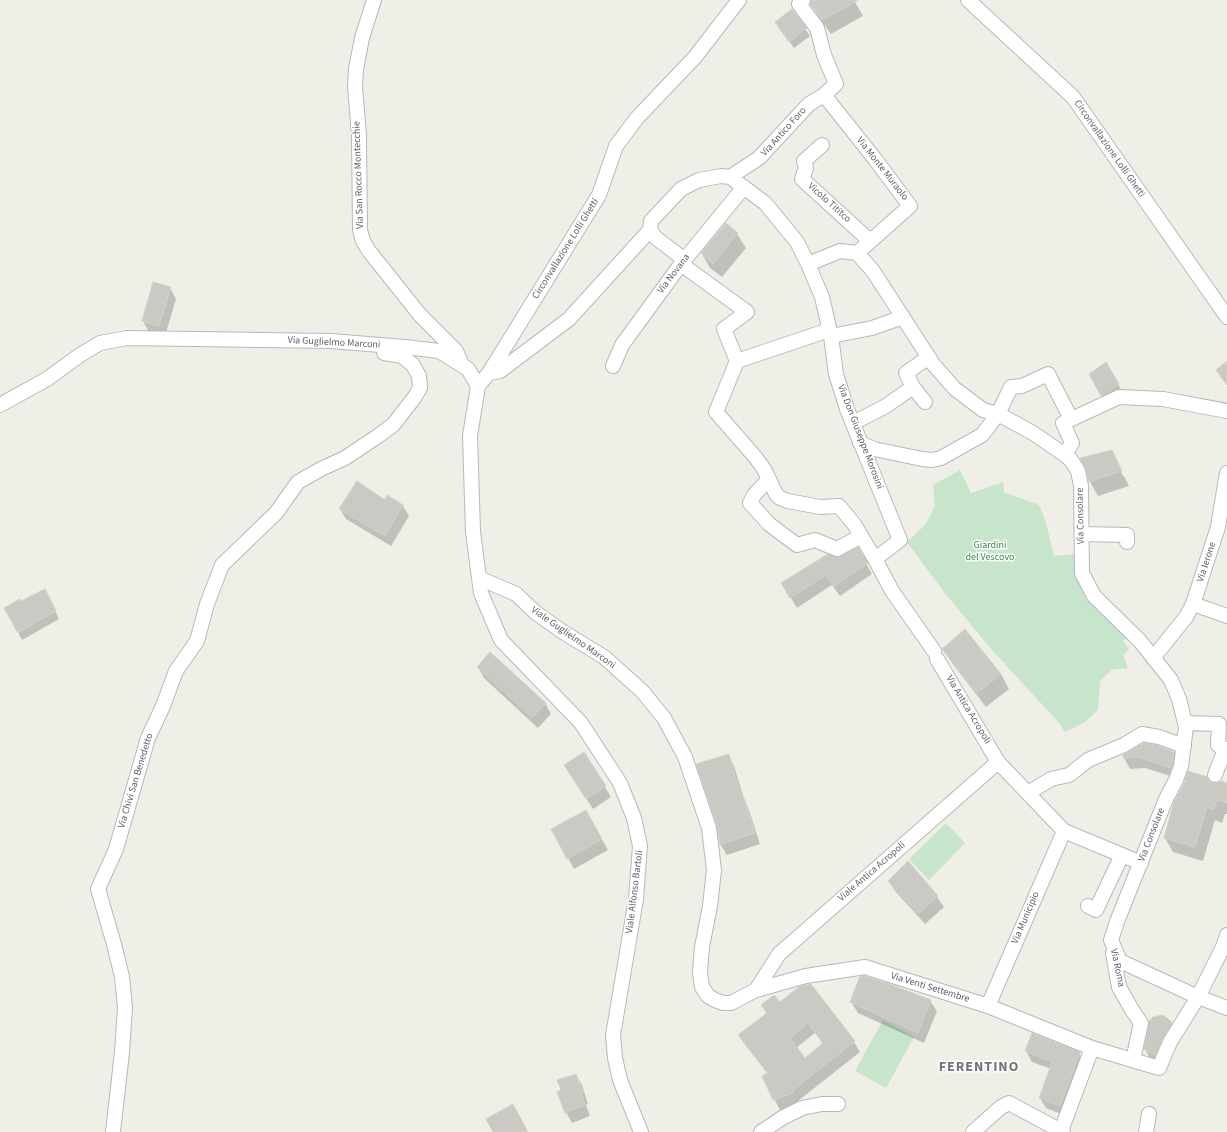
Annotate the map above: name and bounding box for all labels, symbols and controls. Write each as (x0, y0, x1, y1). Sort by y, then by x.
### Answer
street label: Circonvallazione Lolli Ghetti (1071, 98, 1147, 200)
street label: Via Antico Foro (759, 105, 809, 159)
street label: Via San Rocco Montecchie (351, 121, 367, 229)
street label: Via Monte Muraolo (853, 135, 911, 203)
street label: Vicolo Tititco (805, 180, 853, 226)
street label: Circonvallazione Lolli Ghetti (530, 197, 602, 301)
street label: Via Novana (655, 252, 693, 296)
street label: Via Guglielmo Marconi (287, 335, 381, 351)
street label: Via Don Giuseppe Morosini (835, 383, 885, 491)
street label: Via Consolare (1075, 488, 1087, 544)
park label: Giardini del Vescovo (966, 540, 1014, 564)
street label: Via Ierone (1195, 540, 1219, 584)
street label: Viale Guglielmo Marconi (528, 604, 618, 672)
street label: Via Antica Acropoli (943, 674, 993, 746)
street label: Via Chivi San Benedetto (116, 732, 156, 830)
street label: Via Consolare (1136, 806, 1168, 864)
street label: Viale Antica Acropoli (836, 840, 908, 904)
street label: Viale Alfonso Bartoli (624, 850, 646, 934)
street label: Via Municipio (1010, 890, 1042, 946)
street label: Via Roma (1107, 948, 1127, 988)
street label: Via Venti Settembre (889, 970, 971, 1006)
district label: FERENTINO (939, 1060, 1019, 1076)

